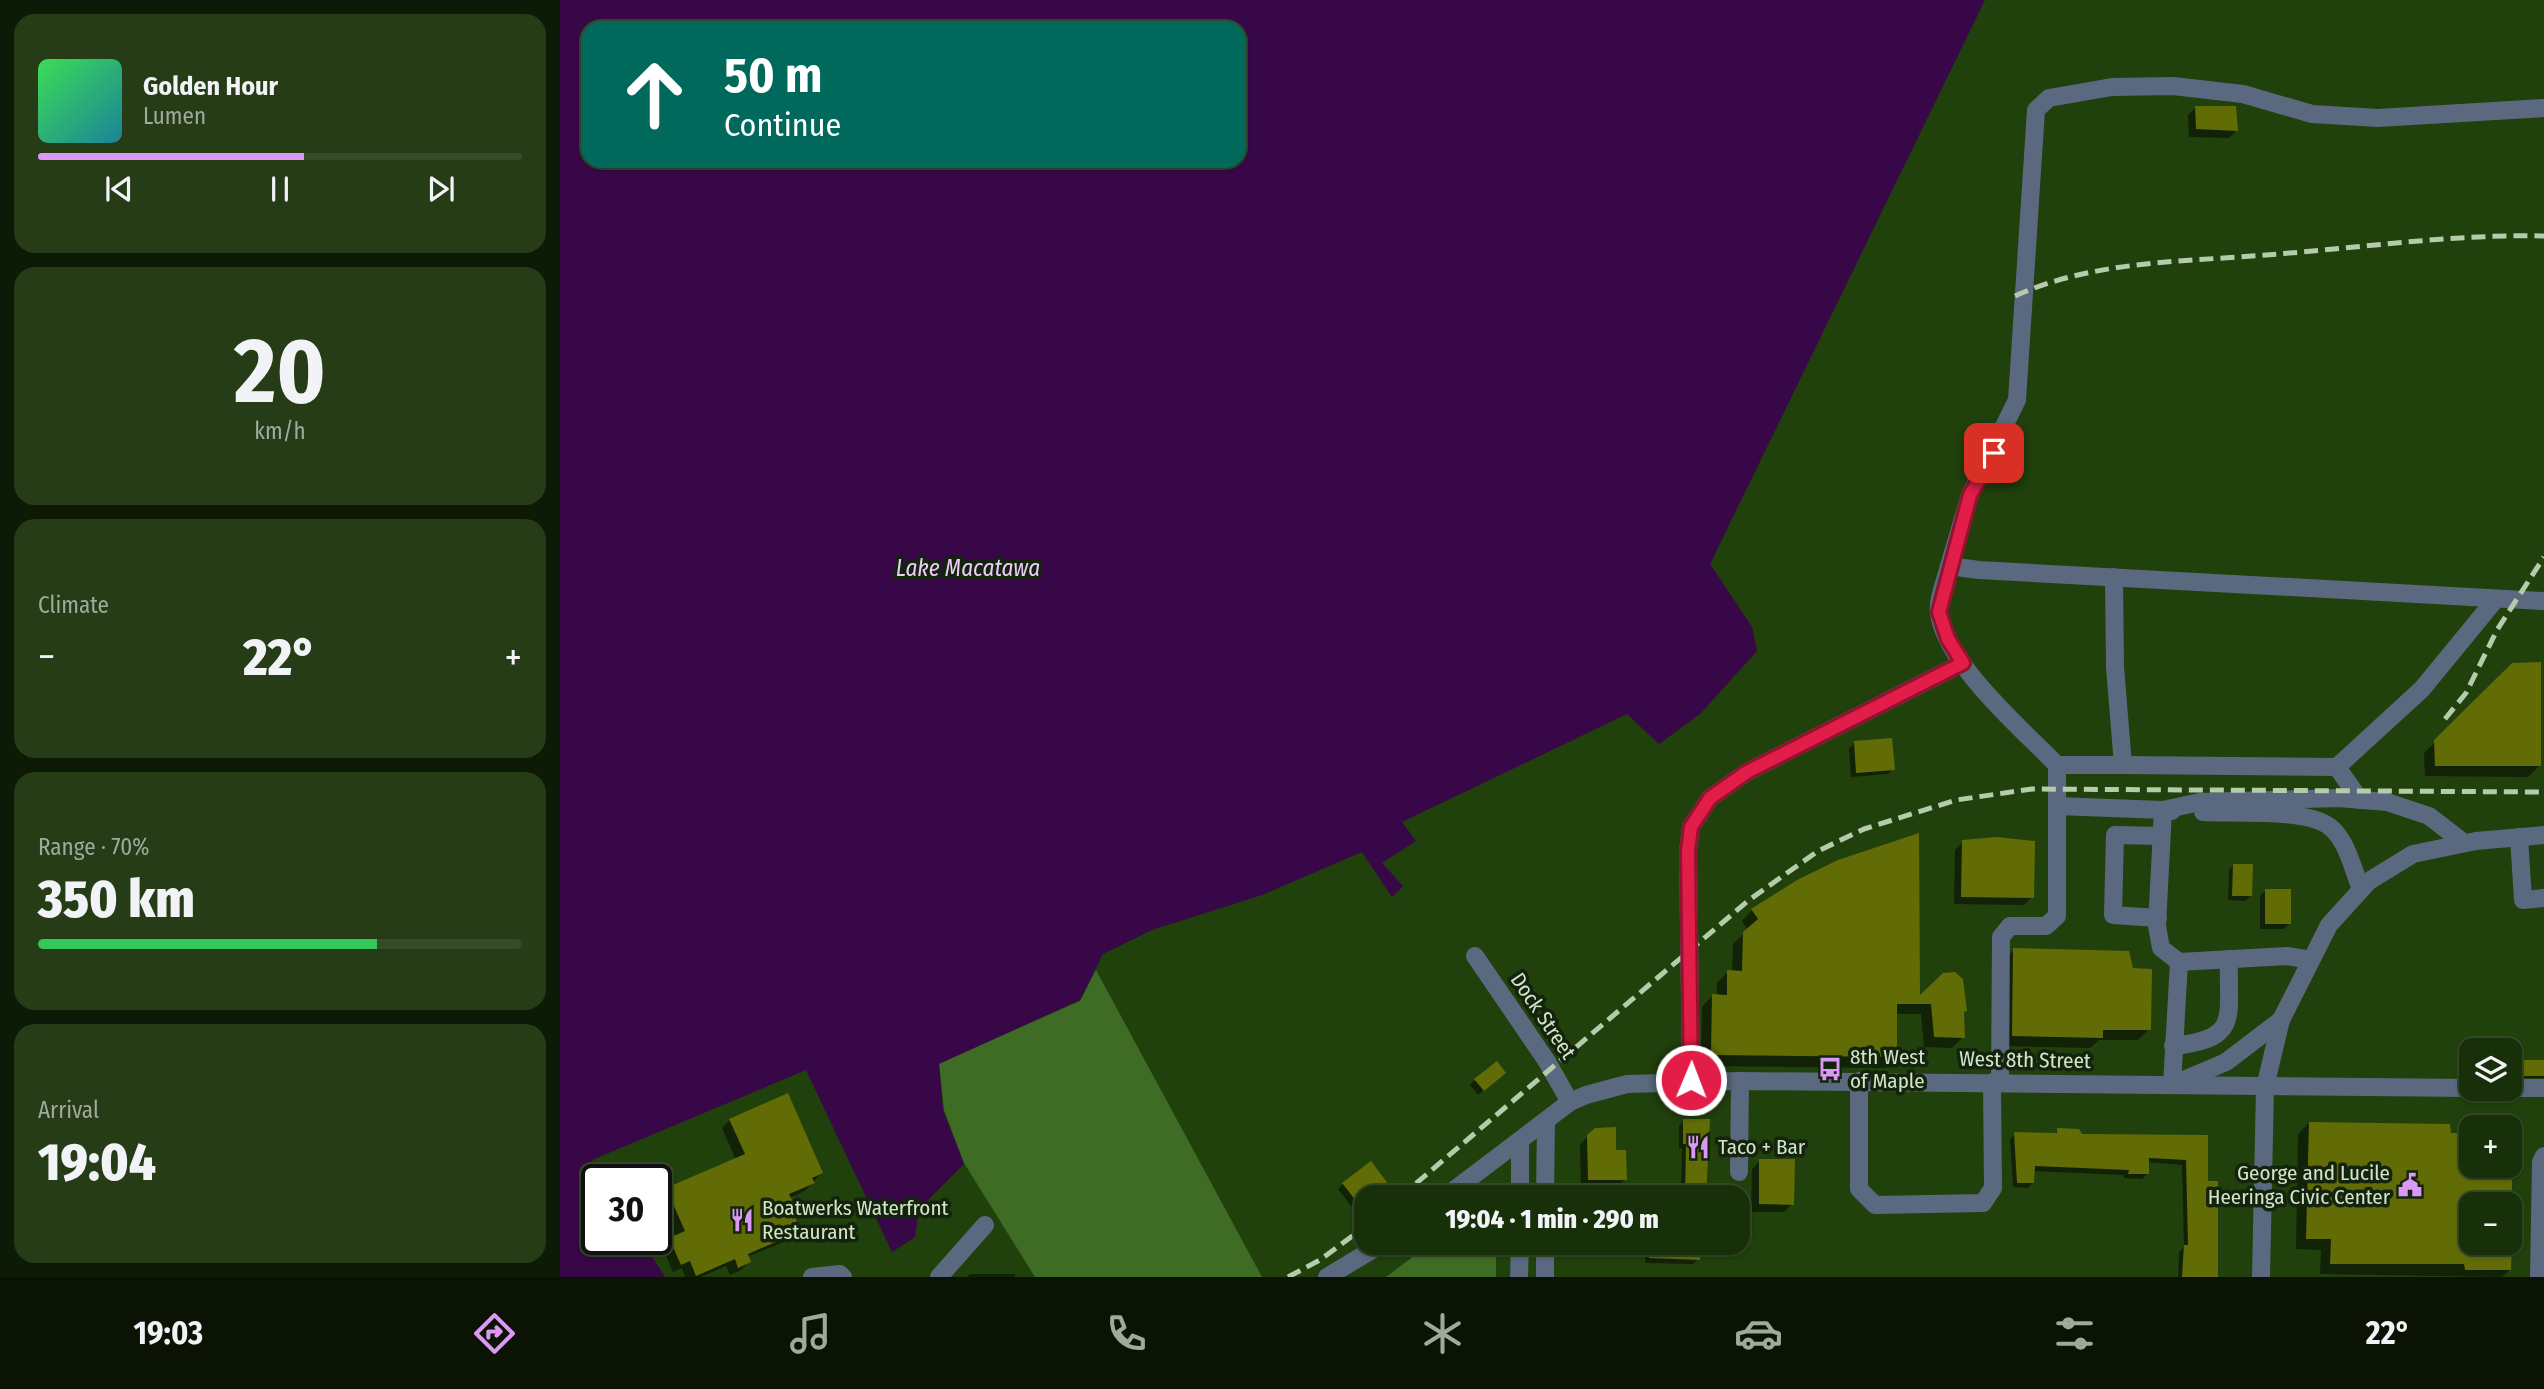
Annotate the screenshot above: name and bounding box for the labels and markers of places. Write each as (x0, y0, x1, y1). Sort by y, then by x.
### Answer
pin (1964, 423, 2024, 483)
place label: 8th West of Maple (1850, 1044, 1925, 1094)
bus stop icon: 8th West of Maple (1816, 1055, 1844, 1083)
restaurant icon: Taco + Bar (1684, 1133, 1712, 1161)
place label: Taco + Bar (1718, 1134, 1806, 1160)
place label: George and Lucile Heeringa Civic Center (2208, 1160, 2391, 1210)
public building icon: George and Lucile Heeringa Civic Center (2396, 1171, 2424, 1199)
place label: Boatwerks Waterfront Restaurant (762, 1195, 948, 1245)
restaurant icon: Boatwerks Waterfront Restaurant (728, 1206, 756, 1234)

